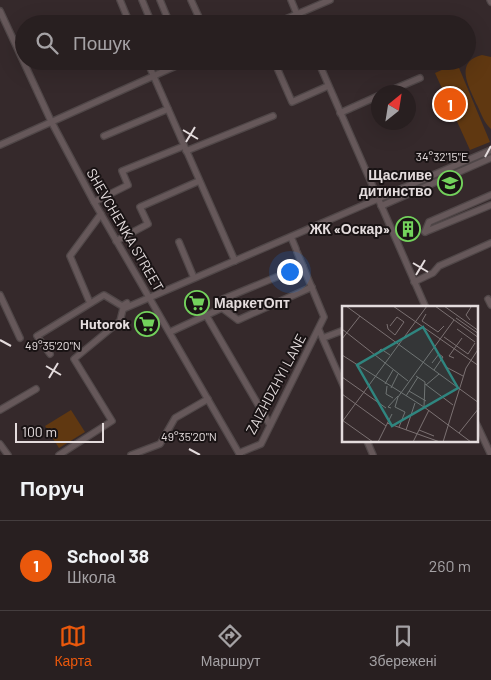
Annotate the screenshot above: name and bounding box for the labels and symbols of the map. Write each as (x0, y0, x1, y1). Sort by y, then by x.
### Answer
north arrow (371, 85, 416, 130)
pin: 1 (434, 85, 466, 123)
text: 34°32'15"E (416, 149, 468, 163)
street label: SHEVCHENKA STREET (83, 165, 168, 294)
place label: Щасливе дитинство (359, 166, 432, 199)
school or university icon: Щасливе дитинство (437, 170, 463, 196)
building icon: ЖК «Оскар» (395, 216, 421, 242)
place label: ЖК «Оскар» (309, 220, 390, 237)
your location (277, 259, 303, 285)
supermarket icon: МаркетОпт (184, 290, 210, 316)
place label: МаркетОпт (214, 294, 290, 311)
inset map (342, 306, 478, 442)
supermarket icon: Hutorok (134, 311, 160, 337)
place label: Hutorok (80, 315, 131, 332)
street label: ZAIZHDZHYI LANE (242, 331, 309, 437)
text: 49°35'20"N (25, 338, 81, 352)
scale bar (15, 420, 104, 443)
text: 49°35'20"N (161, 429, 217, 443)

